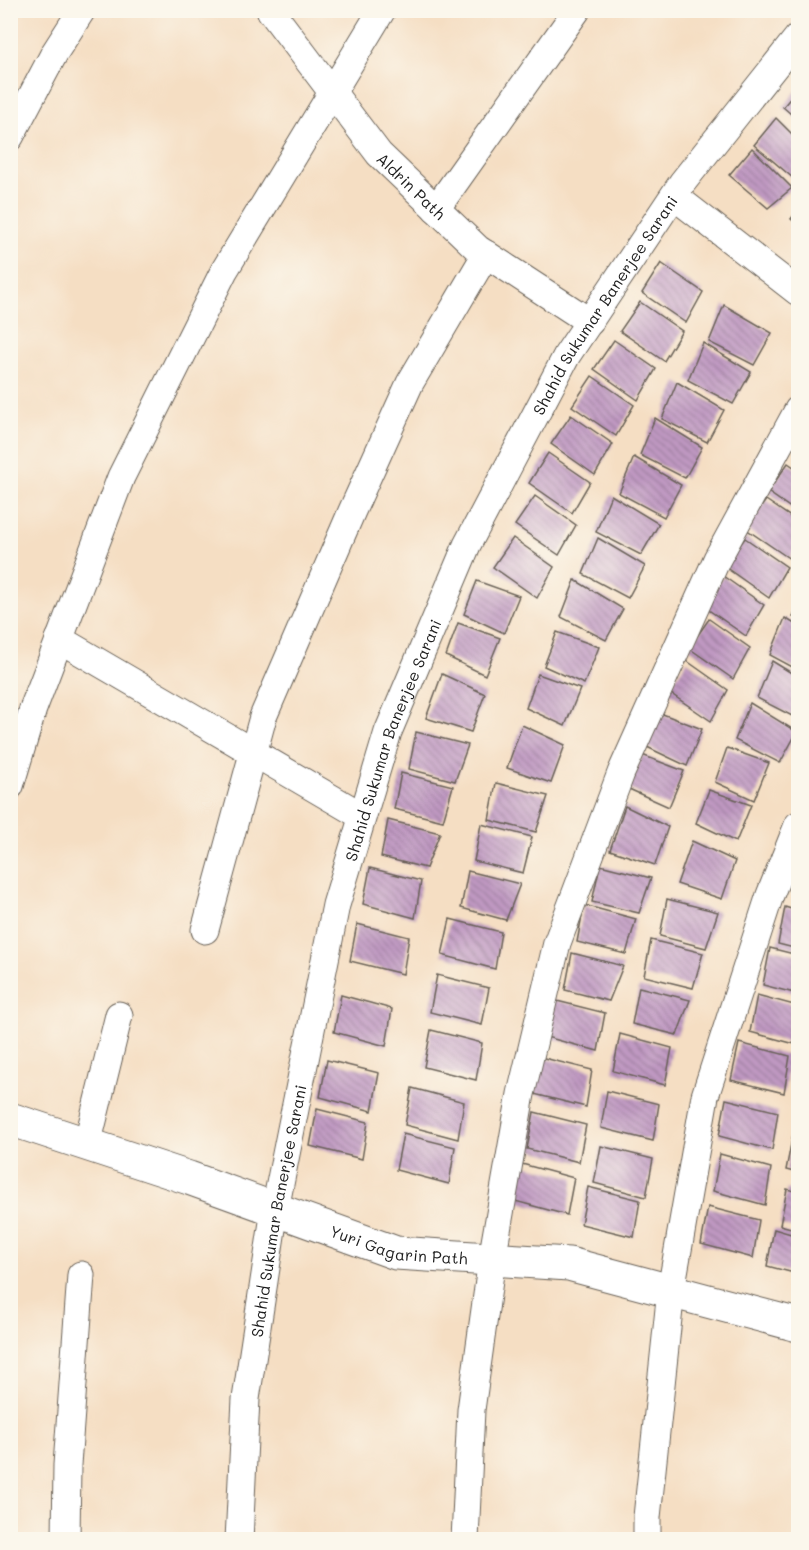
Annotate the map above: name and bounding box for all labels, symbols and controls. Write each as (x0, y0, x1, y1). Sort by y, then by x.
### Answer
street label: Aldrin Path (373, 147, 451, 223)
street label: Shahid Sukumar Banerjee Sarani (527, 191, 681, 418)
street label: Shahid Sukumar Banerjee Sarani (339, 616, 445, 863)
street label: Shahid Sukumar Banerjee Sarani (245, 1083, 310, 1338)
street label: Yuri Gagarin Path (327, 1220, 468, 1268)

